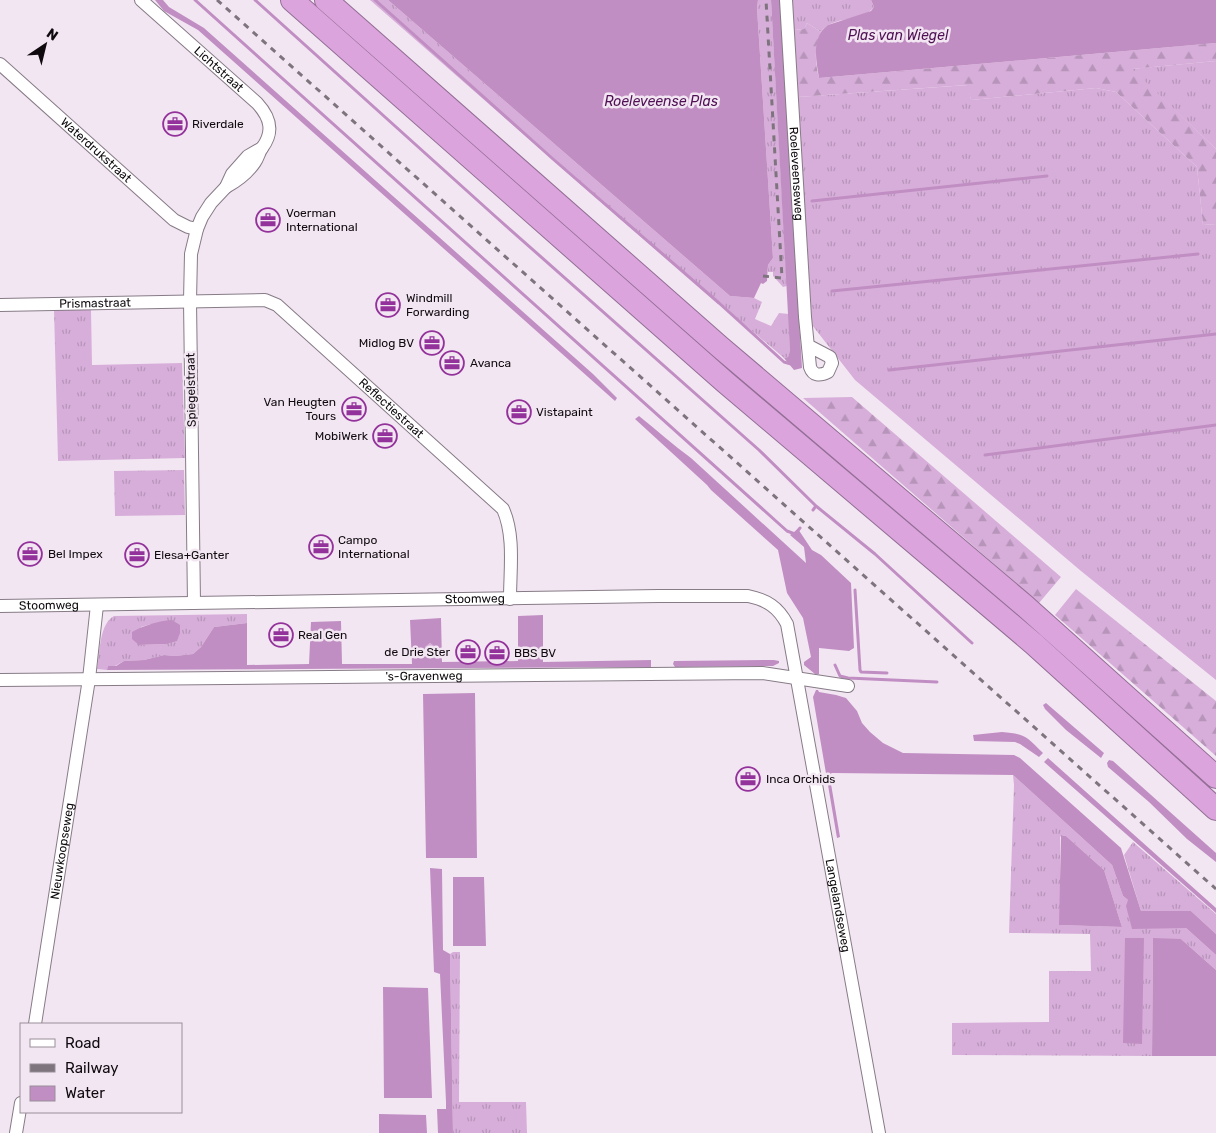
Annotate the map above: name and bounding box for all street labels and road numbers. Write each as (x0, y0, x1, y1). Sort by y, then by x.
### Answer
street label: Lichtstraat (191, 43, 247, 95)
street label: Waterdrukstraat (58, 115, 134, 186)
street label: Roeleveenseweg (787, 126, 806, 221)
street label: Prismastraat (59, 296, 131, 311)
street label: Spiegelstraat (183, 352, 199, 427)
street label: Reflectiestraat (356, 375, 427, 441)
street label: Stoomweg (445, 591, 505, 606)
street label: Stoomweg (19, 598, 79, 613)
street label: 's-Gravenweg (385, 669, 463, 683)
street label: Nieuwkoopseweg (48, 802, 77, 900)
street label: Langelandseweg (823, 858, 853, 953)

